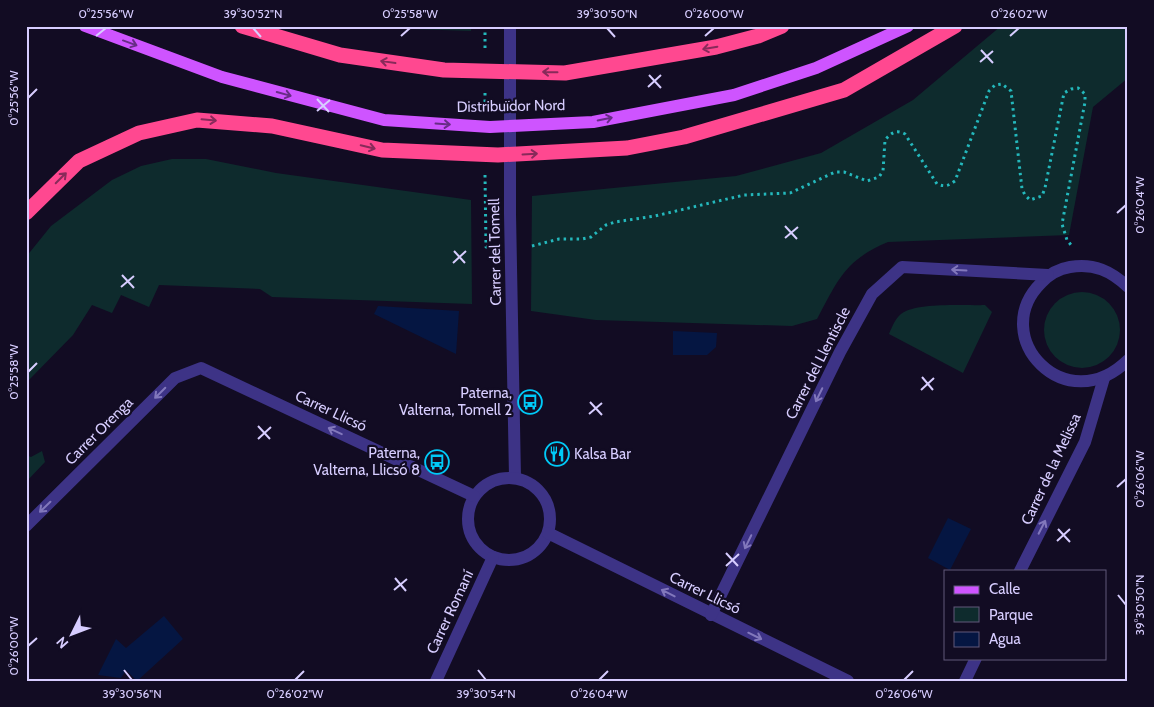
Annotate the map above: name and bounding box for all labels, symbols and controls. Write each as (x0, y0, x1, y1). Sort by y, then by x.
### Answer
text: 0°25'56"W (78, 6, 134, 21)
text: 39°30'52"N (224, 6, 282, 21)
text: 0°25'58"W (382, 6, 438, 21)
text: 39°30'50"N (577, 6, 637, 21)
text: 0°26'00"W (684, 6, 744, 21)
text: 0°26'02"W (991, 6, 1048, 21)
one-way arrow (122, 39, 137, 48)
one-way arrow (703, 43, 719, 53)
one-way arrow (380, 57, 396, 67)
one-way arrow (542, 67, 558, 77)
text: 0°25'56"W (6, 70, 21, 126)
one-way arrow (276, 90, 292, 99)
street label: Distribuïdor Nord (456, 96, 566, 116)
one-way arrow (597, 114, 613, 124)
one-way arrow (200, 116, 216, 125)
one-way arrow (435, 119, 451, 129)
one-way arrow (360, 143, 376, 152)
one-way arrow (522, 149, 538, 158)
one-way arrow (55, 172, 67, 185)
text: 0°26'04"W (1132, 176, 1147, 234)
street label: Carrer del Tomell (485, 198, 505, 306)
one-way arrow (951, 266, 967, 275)
street label: Carrer del Llentiscle (782, 303, 854, 422)
text: 0°25'58"W (6, 344, 21, 400)
place label: Paterna, Valterna, Tomell 2 (399, 384, 512, 419)
one-way arrow (154, 387, 167, 399)
street label: Carrer Llicsó (292, 387, 370, 435)
one-way arrow (813, 388, 823, 403)
bus stop icon: Paterna, Valterna, Tomell 2 (517, 389, 543, 415)
street label: Carrer Orenga (61, 393, 137, 469)
street label: Carrer de la Melissa (1017, 410, 1085, 528)
one-way arrow (328, 425, 343, 435)
restaurant icon: Kalsa Bar (544, 441, 570, 467)
place label: Paterna, Valterna, Llicsó 8 (313, 444, 420, 479)
place label: Kalsa Bar (574, 445, 631, 463)
bus stop icon: Paterna, Valterna, Llicsó 8 (424, 449, 450, 475)
text: 0°26'06"W (1132, 450, 1147, 508)
one-way arrow (39, 501, 51, 513)
one-way arrow (1038, 520, 1047, 535)
one-way arrow (743, 534, 752, 549)
street label: Carrer Romaní (423, 567, 477, 657)
street label: Carrer Llicsó (666, 568, 744, 618)
legend (944, 570, 1106, 660)
text: 39°30'50"N (1132, 575, 1147, 635)
text: Calle (989, 580, 1020, 598)
one-way arrow (661, 588, 676, 597)
text: Parque (989, 606, 1033, 624)
north arrow (48, 610, 98, 660)
text: 0°26'00"W (6, 616, 21, 676)
text: Agua (989, 630, 1021, 648)
one-way arrow (747, 632, 762, 641)
text: N (52, 633, 72, 652)
text: 39°30'56"N (102, 686, 162, 701)
text: 0°26'02"W (267, 686, 324, 701)
text: 39°30'54"N (456, 686, 516, 701)
text: 0°26'04"W (570, 686, 628, 701)
text: 0°26'06"W (875, 686, 933, 701)

